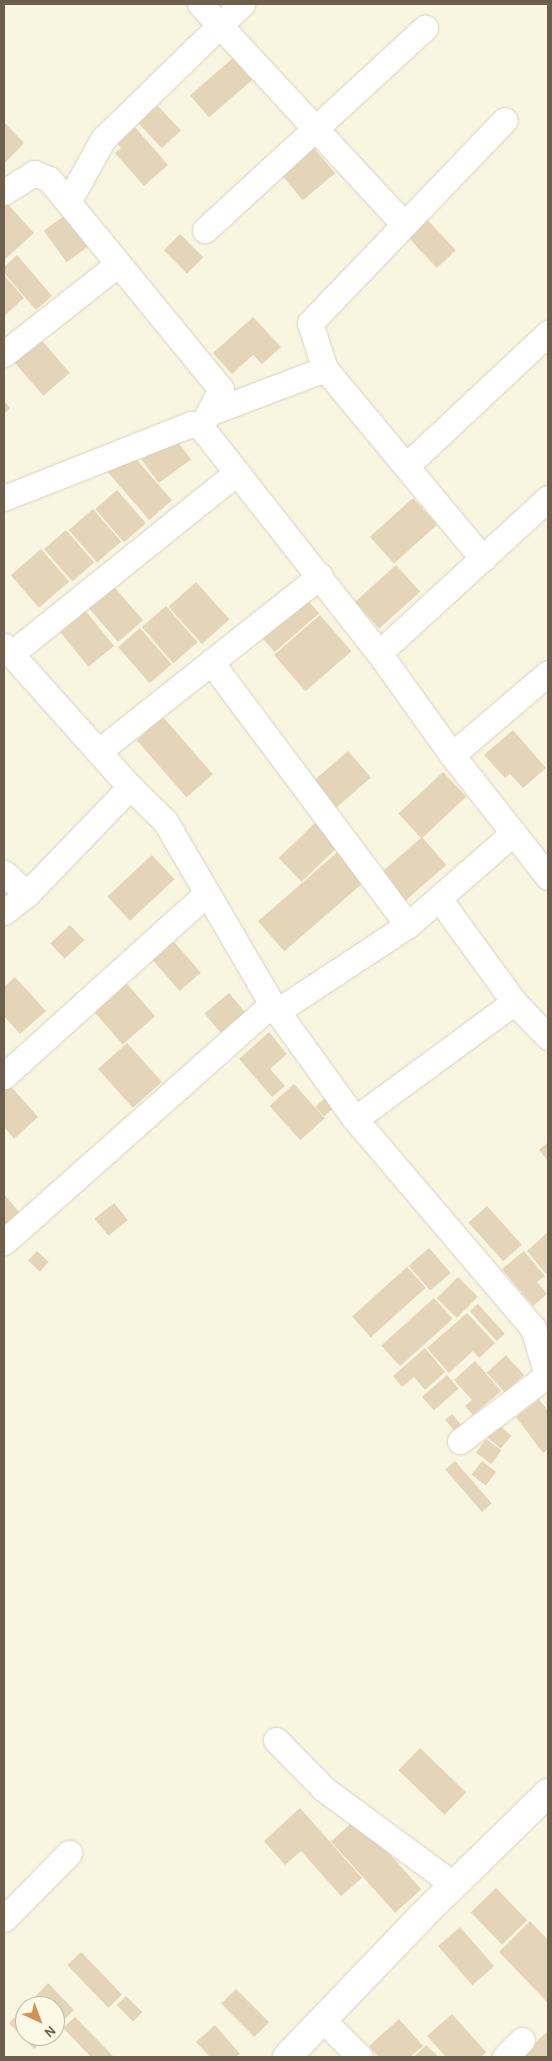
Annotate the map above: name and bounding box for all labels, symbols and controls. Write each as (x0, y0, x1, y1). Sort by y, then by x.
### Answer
north arrow (15, 1996, 65, 2046)
text: N (41, 2023, 58, 2040)

